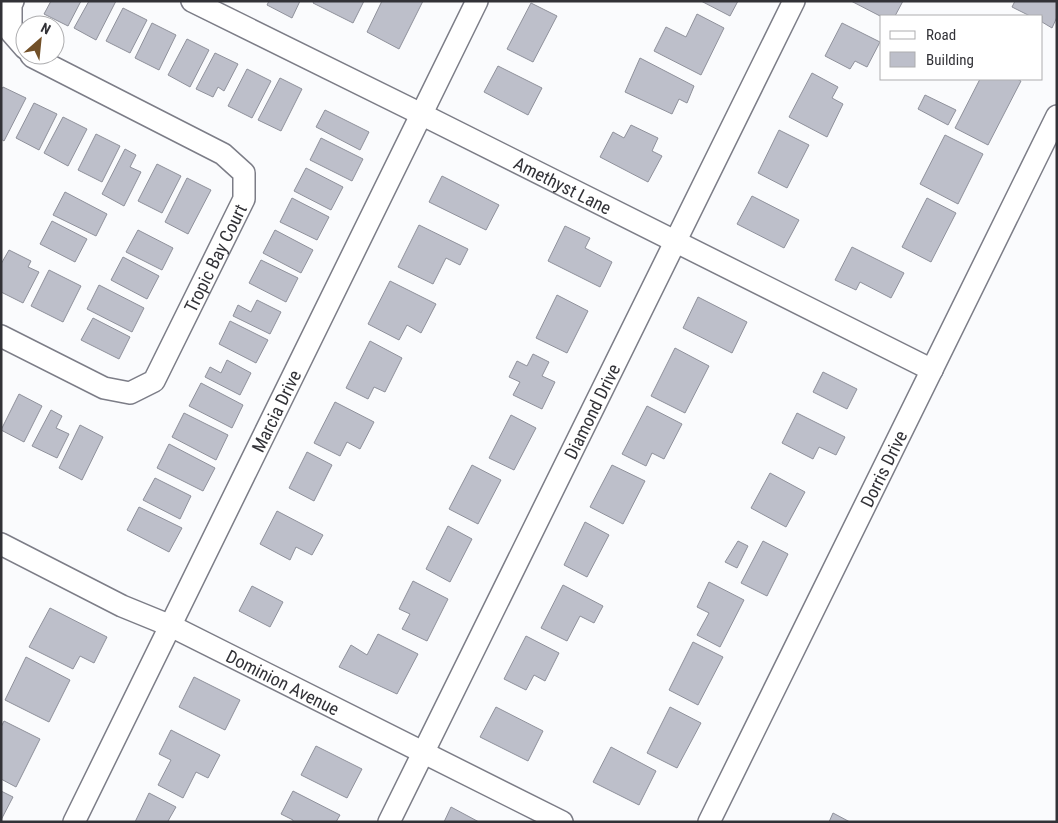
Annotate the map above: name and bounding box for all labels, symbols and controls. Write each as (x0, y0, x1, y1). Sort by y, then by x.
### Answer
north arrow (15, 15, 65, 65)
legend (880, 15, 1043, 80)
text: N (38, 19, 53, 37)
text: Road (926, 26, 956, 44)
text: Building (926, 51, 974, 69)
street label: Amethyst Lane (511, 152, 615, 218)
street label: Tropic Bay Court (179, 200, 250, 315)
street label: Diamond Drive (559, 360, 624, 462)
street label: Marcia Drive (247, 366, 305, 455)
street label: Dorris Drive (855, 427, 911, 510)
street label: Dominion Avenue (223, 645, 343, 719)

